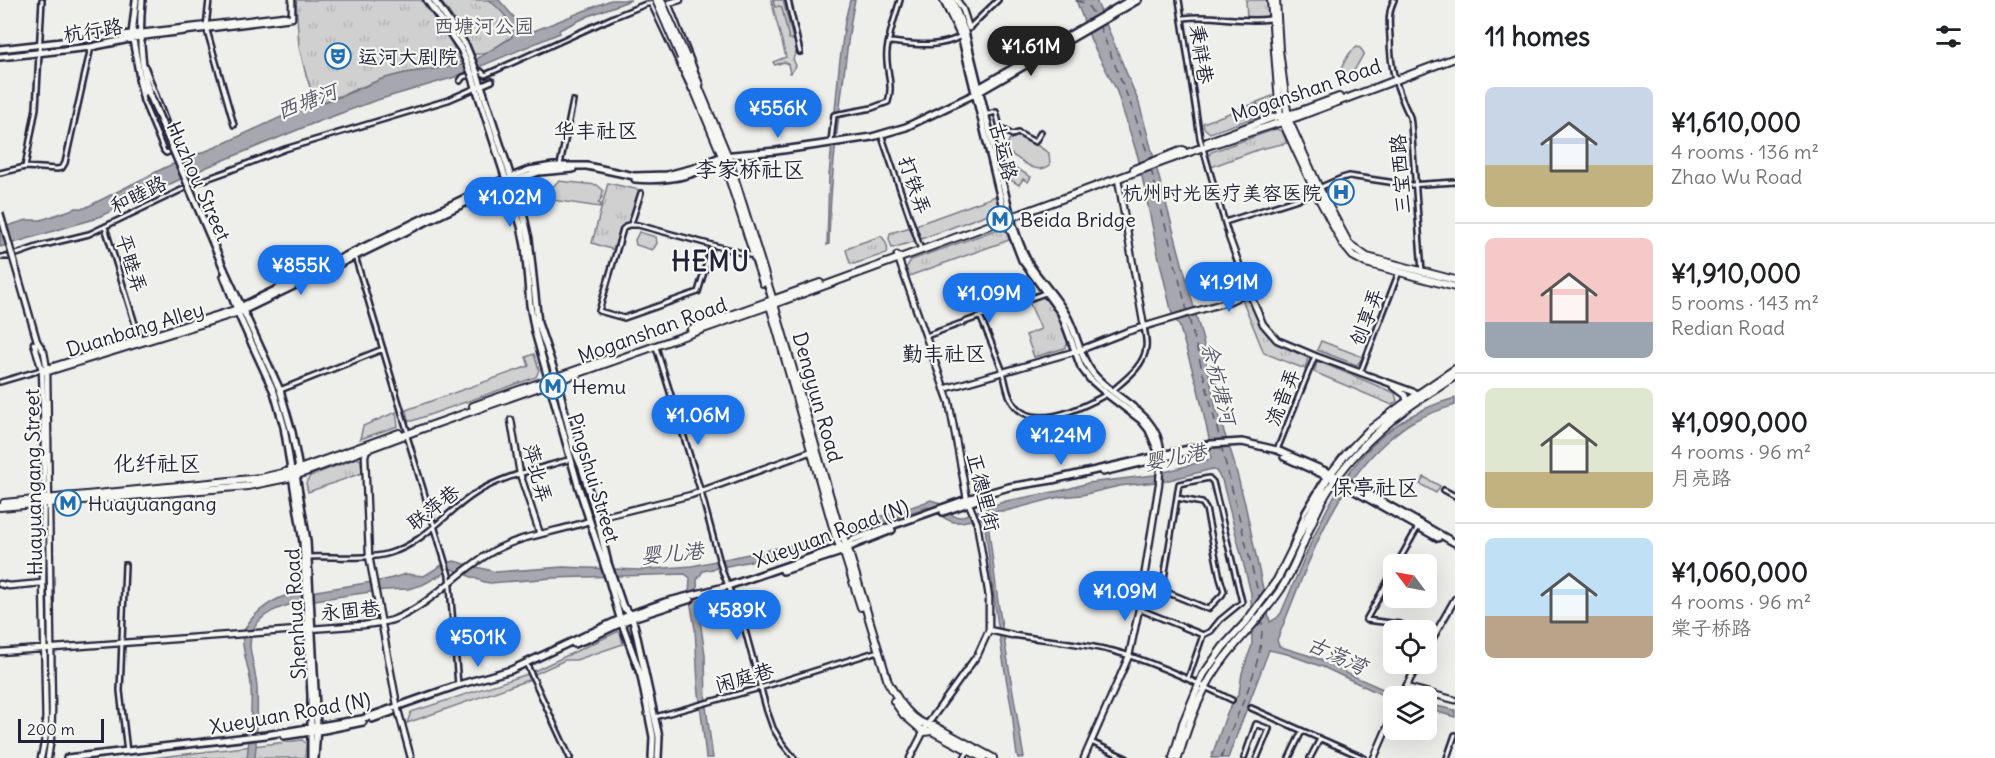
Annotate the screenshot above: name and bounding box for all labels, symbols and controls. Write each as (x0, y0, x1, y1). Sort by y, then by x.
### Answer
street label: 杭行路 (61, 13, 126, 47)
park label: 西塘河公园 (434, 13, 534, 38)
text: 11 homes (1485, 20, 1590, 53)
icon: filters (1932, 20, 1965, 53)
street label: 秉祥巷 (1185, 22, 1219, 87)
pin: ¥1.61M (982, 26, 1080, 77)
text: ¥1.61M (1001, 33, 1061, 58)
theatre icon: 运河大剧院 (323, 41, 353, 71)
place label: 运河大剧院 (358, 44, 458, 69)
street label: Moganshan Road (1228, 53, 1384, 127)
water label: 西塘河 (273, 76, 344, 125)
pin: ¥556K (736, 88, 820, 139)
text: ¥556K (749, 95, 807, 120)
text: ¥1,610,000 (1671, 106, 1801, 139)
icon: home (1533, 111, 1605, 183)
street label: Huzhou Street (162, 117, 237, 245)
district label: 华丰社区 (554, 117, 638, 144)
street label: 古运路 (985, 119, 1024, 184)
street label: 三宝西路 (1385, 132, 1415, 215)
text: 4 rooms · 136 m² (1671, 139, 1819, 164)
street label: 打铁弄 (893, 153, 937, 217)
district label: 李家桥社区 (695, 155, 805, 183)
text: Zhao Wu Road (1671, 164, 1802, 189)
street label: 和睦路 (106, 169, 171, 218)
pin: ¥1.02M (461, 177, 559, 228)
hospital icon: 杭州时光医疗美容医院 (1326, 177, 1356, 207)
place label: 杭州时光医疗美容医院 (1122, 180, 1322, 205)
text: ¥1.02M (478, 184, 542, 209)
metro station icon: Beida Bridge (985, 204, 1015, 234)
place label: Beida Bridge (1020, 207, 1136, 232)
street label: 平睦弄 (111, 231, 153, 295)
pin: ¥855K (259, 245, 343, 296)
district label: HEMU (672, 245, 750, 278)
text: ¥855K (272, 252, 330, 277)
text: ¥1,910,000 (1671, 257, 1801, 290)
pin: ¥1.91M (1180, 262, 1278, 313)
icon: home (1533, 262, 1605, 334)
text: ¥1.91M (1199, 269, 1259, 294)
pin: ¥1.09M (940, 273, 1038, 324)
text: ¥1.09M (957, 280, 1021, 305)
street label: 创享弄 (1344, 285, 1388, 349)
text: 5 rooms · 143 m² (1671, 290, 1819, 315)
street label: Moganshan Road (574, 291, 730, 369)
street label: Duanbang Alley (63, 296, 207, 362)
text: Redian Road (1671, 315, 1785, 340)
street label: Dengyun Road (788, 329, 849, 465)
water label: 余杭塘河 (1196, 339, 1243, 430)
district label: 勤丰社区 (902, 340, 986, 367)
street label: 流音弄 (1259, 365, 1305, 429)
metro station icon: Hemu (538, 371, 568, 401)
place label: Hemu (572, 374, 626, 399)
street label: Huayuangang Street (19, 388, 47, 576)
pin: ¥1.06M (649, 395, 747, 446)
text: ¥1.06M (666, 402, 730, 427)
text: ¥1,090,000 (1671, 406, 1808, 439)
street label: Pingshui Street (562, 410, 626, 546)
icon: home (1533, 412, 1605, 484)
pin: ¥1.24M (1012, 415, 1110, 466)
text: ¥1.24M (1030, 422, 1092, 447)
water label: 婴儿港 (1142, 437, 1210, 476)
text: 4 rooms · 96 m² (1671, 439, 1811, 464)
street label: 萍北弄 (518, 441, 558, 505)
district label: 化纤社区 (113, 449, 201, 477)
street label: 正德里街 (962, 450, 1006, 534)
text: 月亮路 (1671, 465, 1731, 490)
district label: 保亭社区 (1331, 473, 1419, 501)
street label: 联萍巷 (402, 478, 465, 535)
metro station icon: Huayuangang (53, 488, 83, 518)
place label: Huayuangang (88, 491, 217, 516)
street label: Xueyuan Road (N) (750, 493, 912, 573)
water label: 婴儿港 (639, 537, 707, 569)
street label: Shenhua Road (279, 548, 311, 680)
north arrow (1383, 554, 1437, 608)
map controls (1383, 554, 1437, 740)
text: ¥1,060,000 (1671, 556, 1808, 589)
icon: home (1533, 562, 1605, 634)
pin: ¥1.09M (1076, 571, 1174, 622)
text: ¥1.09M (1093, 578, 1157, 603)
text: 4 rooms · 96 m² (1671, 589, 1811, 614)
pin: ¥589K (695, 590, 779, 641)
street label: 永固巷 (319, 595, 382, 625)
text: ¥589K (708, 597, 766, 622)
text: 棠子桥路 (1671, 615, 1751, 640)
pin: ¥501K (436, 617, 520, 668)
button: locate (1383, 620, 1437, 674)
text: ¥501K (450, 624, 506, 649)
water label: 古荡湾 (1303, 629, 1374, 682)
street label: 闲庭巷 (712, 656, 777, 697)
button: layers (1383, 686, 1437, 740)
street label: Xueyuan Road (N) (208, 687, 372, 739)
scale bar (18, 716, 104, 744)
text: 200 m (27, 719, 75, 739)

